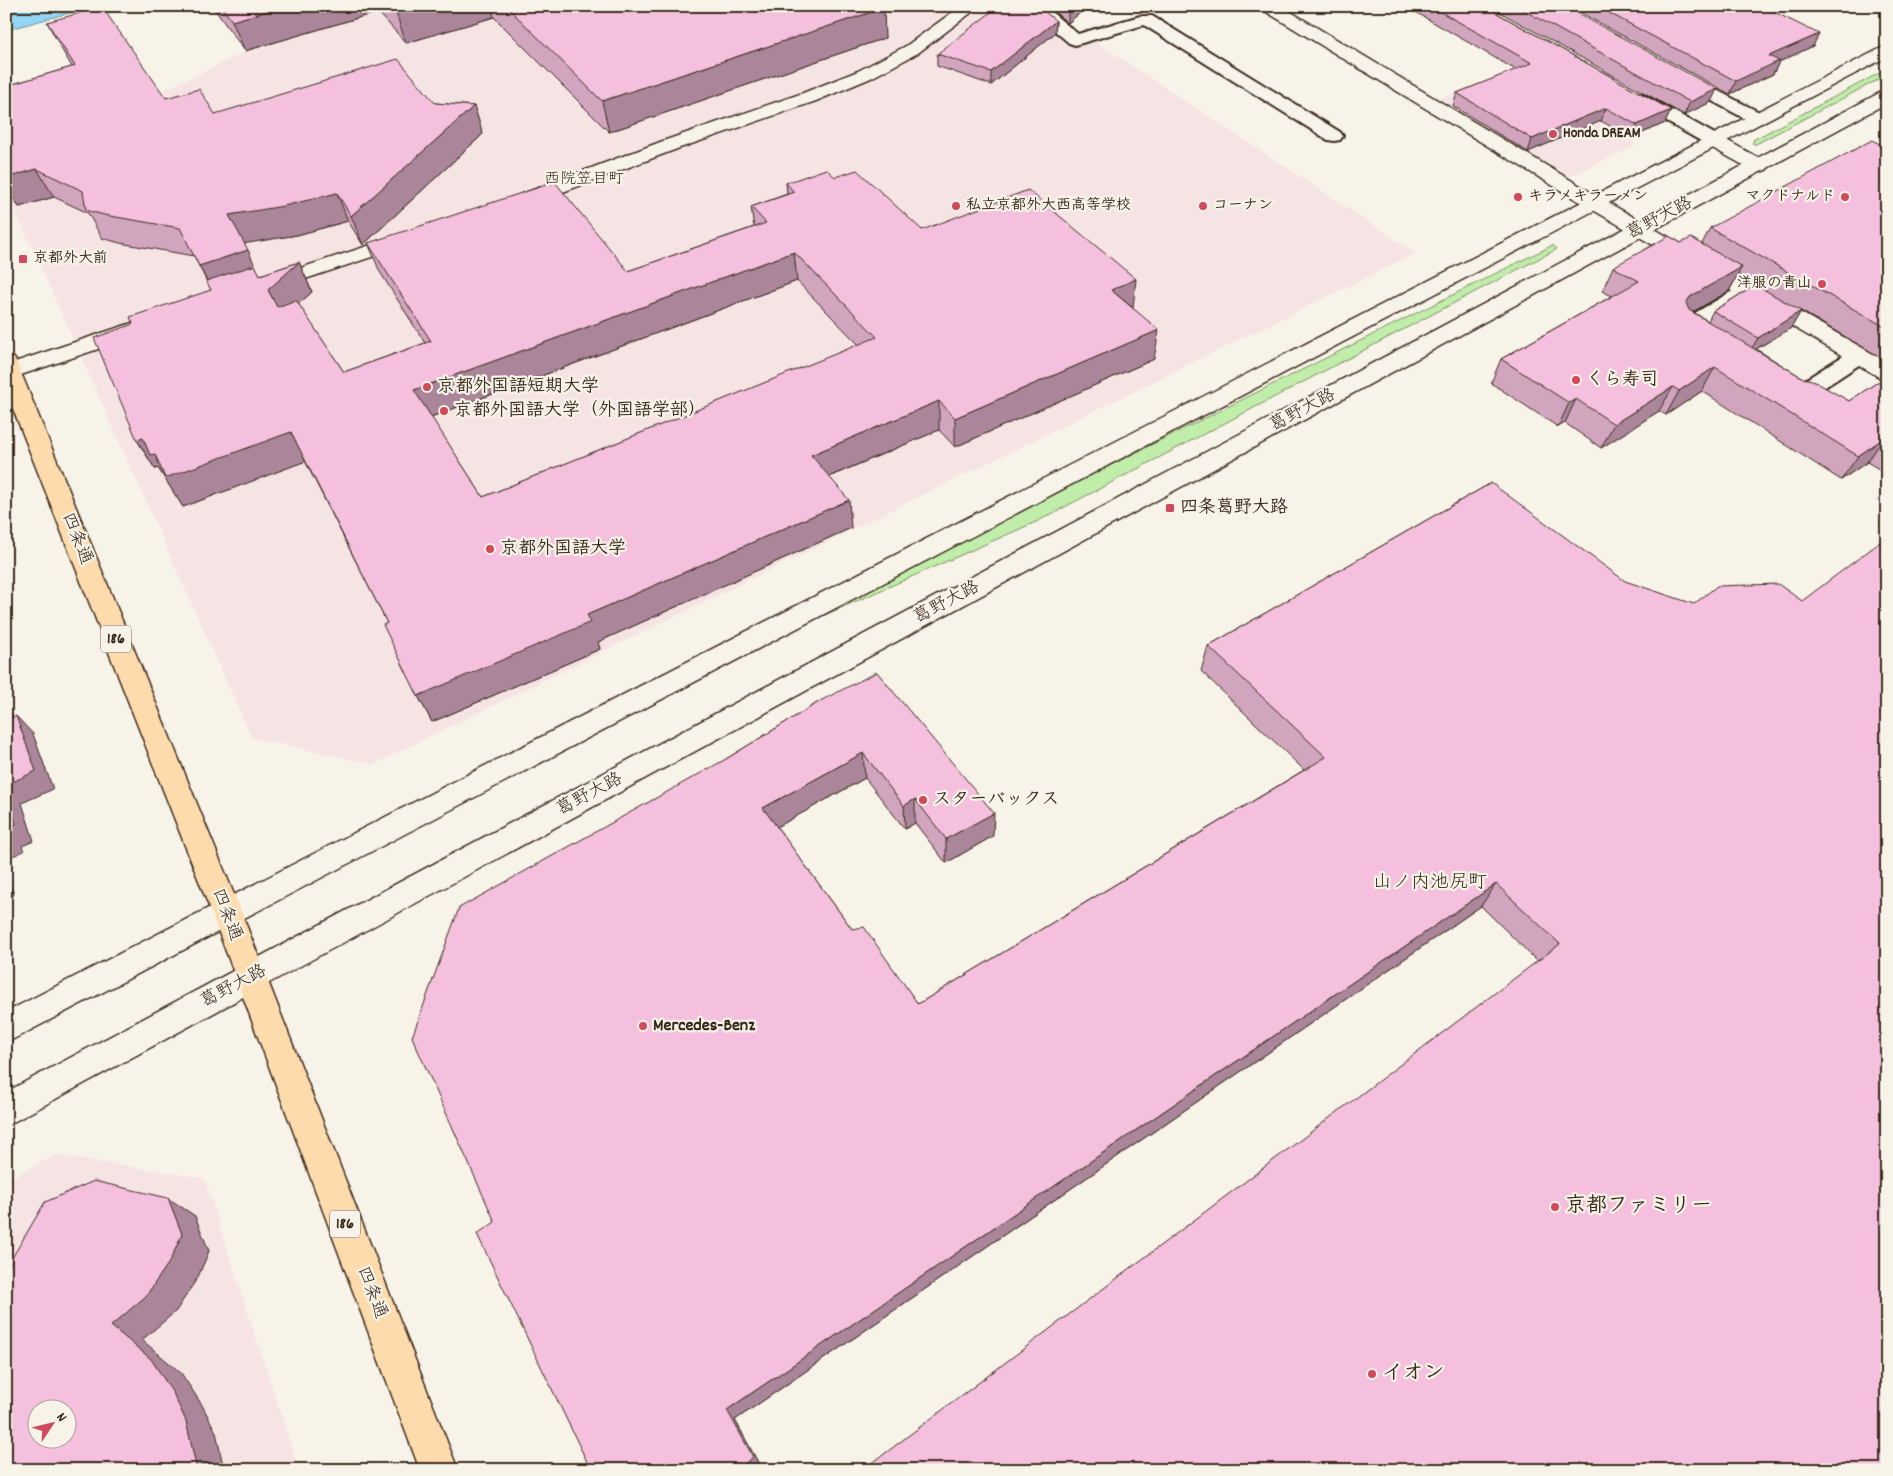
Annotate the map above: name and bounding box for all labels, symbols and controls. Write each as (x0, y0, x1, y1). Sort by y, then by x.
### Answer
place label: Honda DREAM (1563, 123, 1641, 145)
marker: Honda DREAM (1547, 128, 1559, 140)
district label: 西院笠目町 (544, 168, 624, 191)
place label: キラメキラーメン (1528, 186, 1648, 208)
place label: マクドナルド (1746, 186, 1835, 208)
marker: キラメキラーメン (1512, 191, 1524, 203)
street label: 葛野大路 (1622, 191, 1698, 247)
marker: マクドナルド (1839, 191, 1851, 203)
place label: 私立京都外大西高等学校 (966, 195, 1131, 217)
place label: コーナン (1213, 195, 1273, 217)
marker: 私立京都外大西高等学校 (950, 200, 962, 212)
marker: コーナン (1197, 200, 1209, 212)
place label: 京都外大前 (33, 248, 108, 270)
marker: 京都外大前 (17, 253, 29, 265)
place label: 洋服の青山 (1737, 273, 1812, 295)
marker: 洋服の青山 (1816, 278, 1828, 290)
place label: くら寿司 (1586, 368, 1658, 393)
marker: くら寿司 (1570, 374, 1582, 386)
place label: 京都外国語短期大学 (437, 375, 599, 400)
marker: 京都外国語短期大学 (421, 381, 433, 393)
street label: 葛野大路 (1265, 383, 1341, 439)
place label: 京都外国語大学（外国語学部） (454, 399, 706, 424)
marker: 京都外国語大学（外国語学部） (438, 405, 450, 417)
place label: 四条葛野大路 (1180, 496, 1288, 521)
marker: 四条葛野大路 (1164, 502, 1176, 514)
street label: 四条通 (54, 509, 98, 569)
place label: 京都外国語大学 (500, 537, 626, 562)
marker: 京都外国語大学 (484, 543, 496, 555)
street label: 葛野大路 (909, 575, 985, 631)
road number: 186 (101, 626, 131, 652)
street label: 葛野大路 (552, 767, 628, 823)
place label: スターバックス (933, 788, 1059, 813)
marker: スターバックス (917, 794, 929, 806)
district label: 山ノ内池尻町 (1373, 870, 1487, 897)
street label: 四条通 (205, 885, 247, 945)
street label: 葛野大路 (196, 959, 272, 1015)
place label: Mercedes-Benz (653, 1014, 755, 1039)
marker: Mercedes-Benz (637, 1020, 649, 1032)
place label: 京都ファミリー (1565, 1192, 1712, 1222)
marker: 京都ファミリー (1549, 1201, 1561, 1213)
road number: 186 (330, 1210, 360, 1238)
street label: 四条通 (350, 1263, 392, 1323)
place label: イオン (1382, 1359, 1445, 1389)
marker: イオン (1366, 1368, 1378, 1380)
north arrow (28, 1398, 78, 1448)
text: N (51, 1409, 71, 1426)

